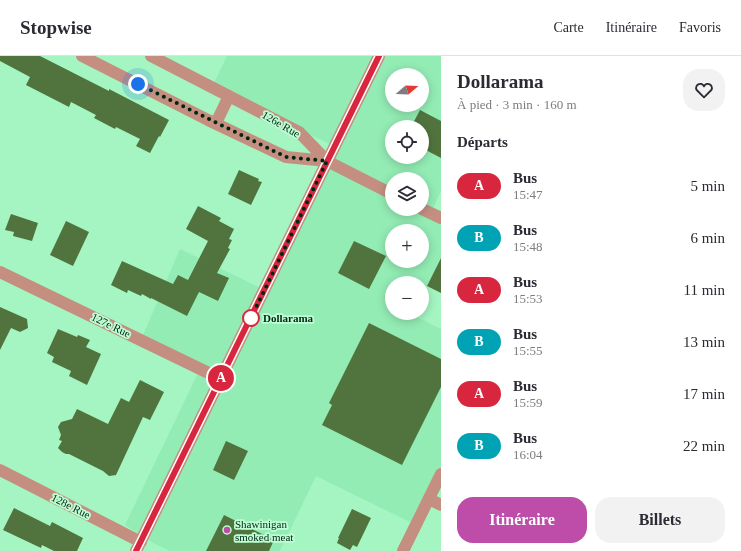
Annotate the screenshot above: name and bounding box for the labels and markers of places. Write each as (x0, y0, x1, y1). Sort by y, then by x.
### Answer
marker: Dollarama (242, 309, 260, 327)
place label: Dollarama (263, 312, 314, 324)
place label: Shawinigan smoked meat (235, 518, 293, 543)
marker: Shawinigan smoked meat (222, 525, 232, 535)

